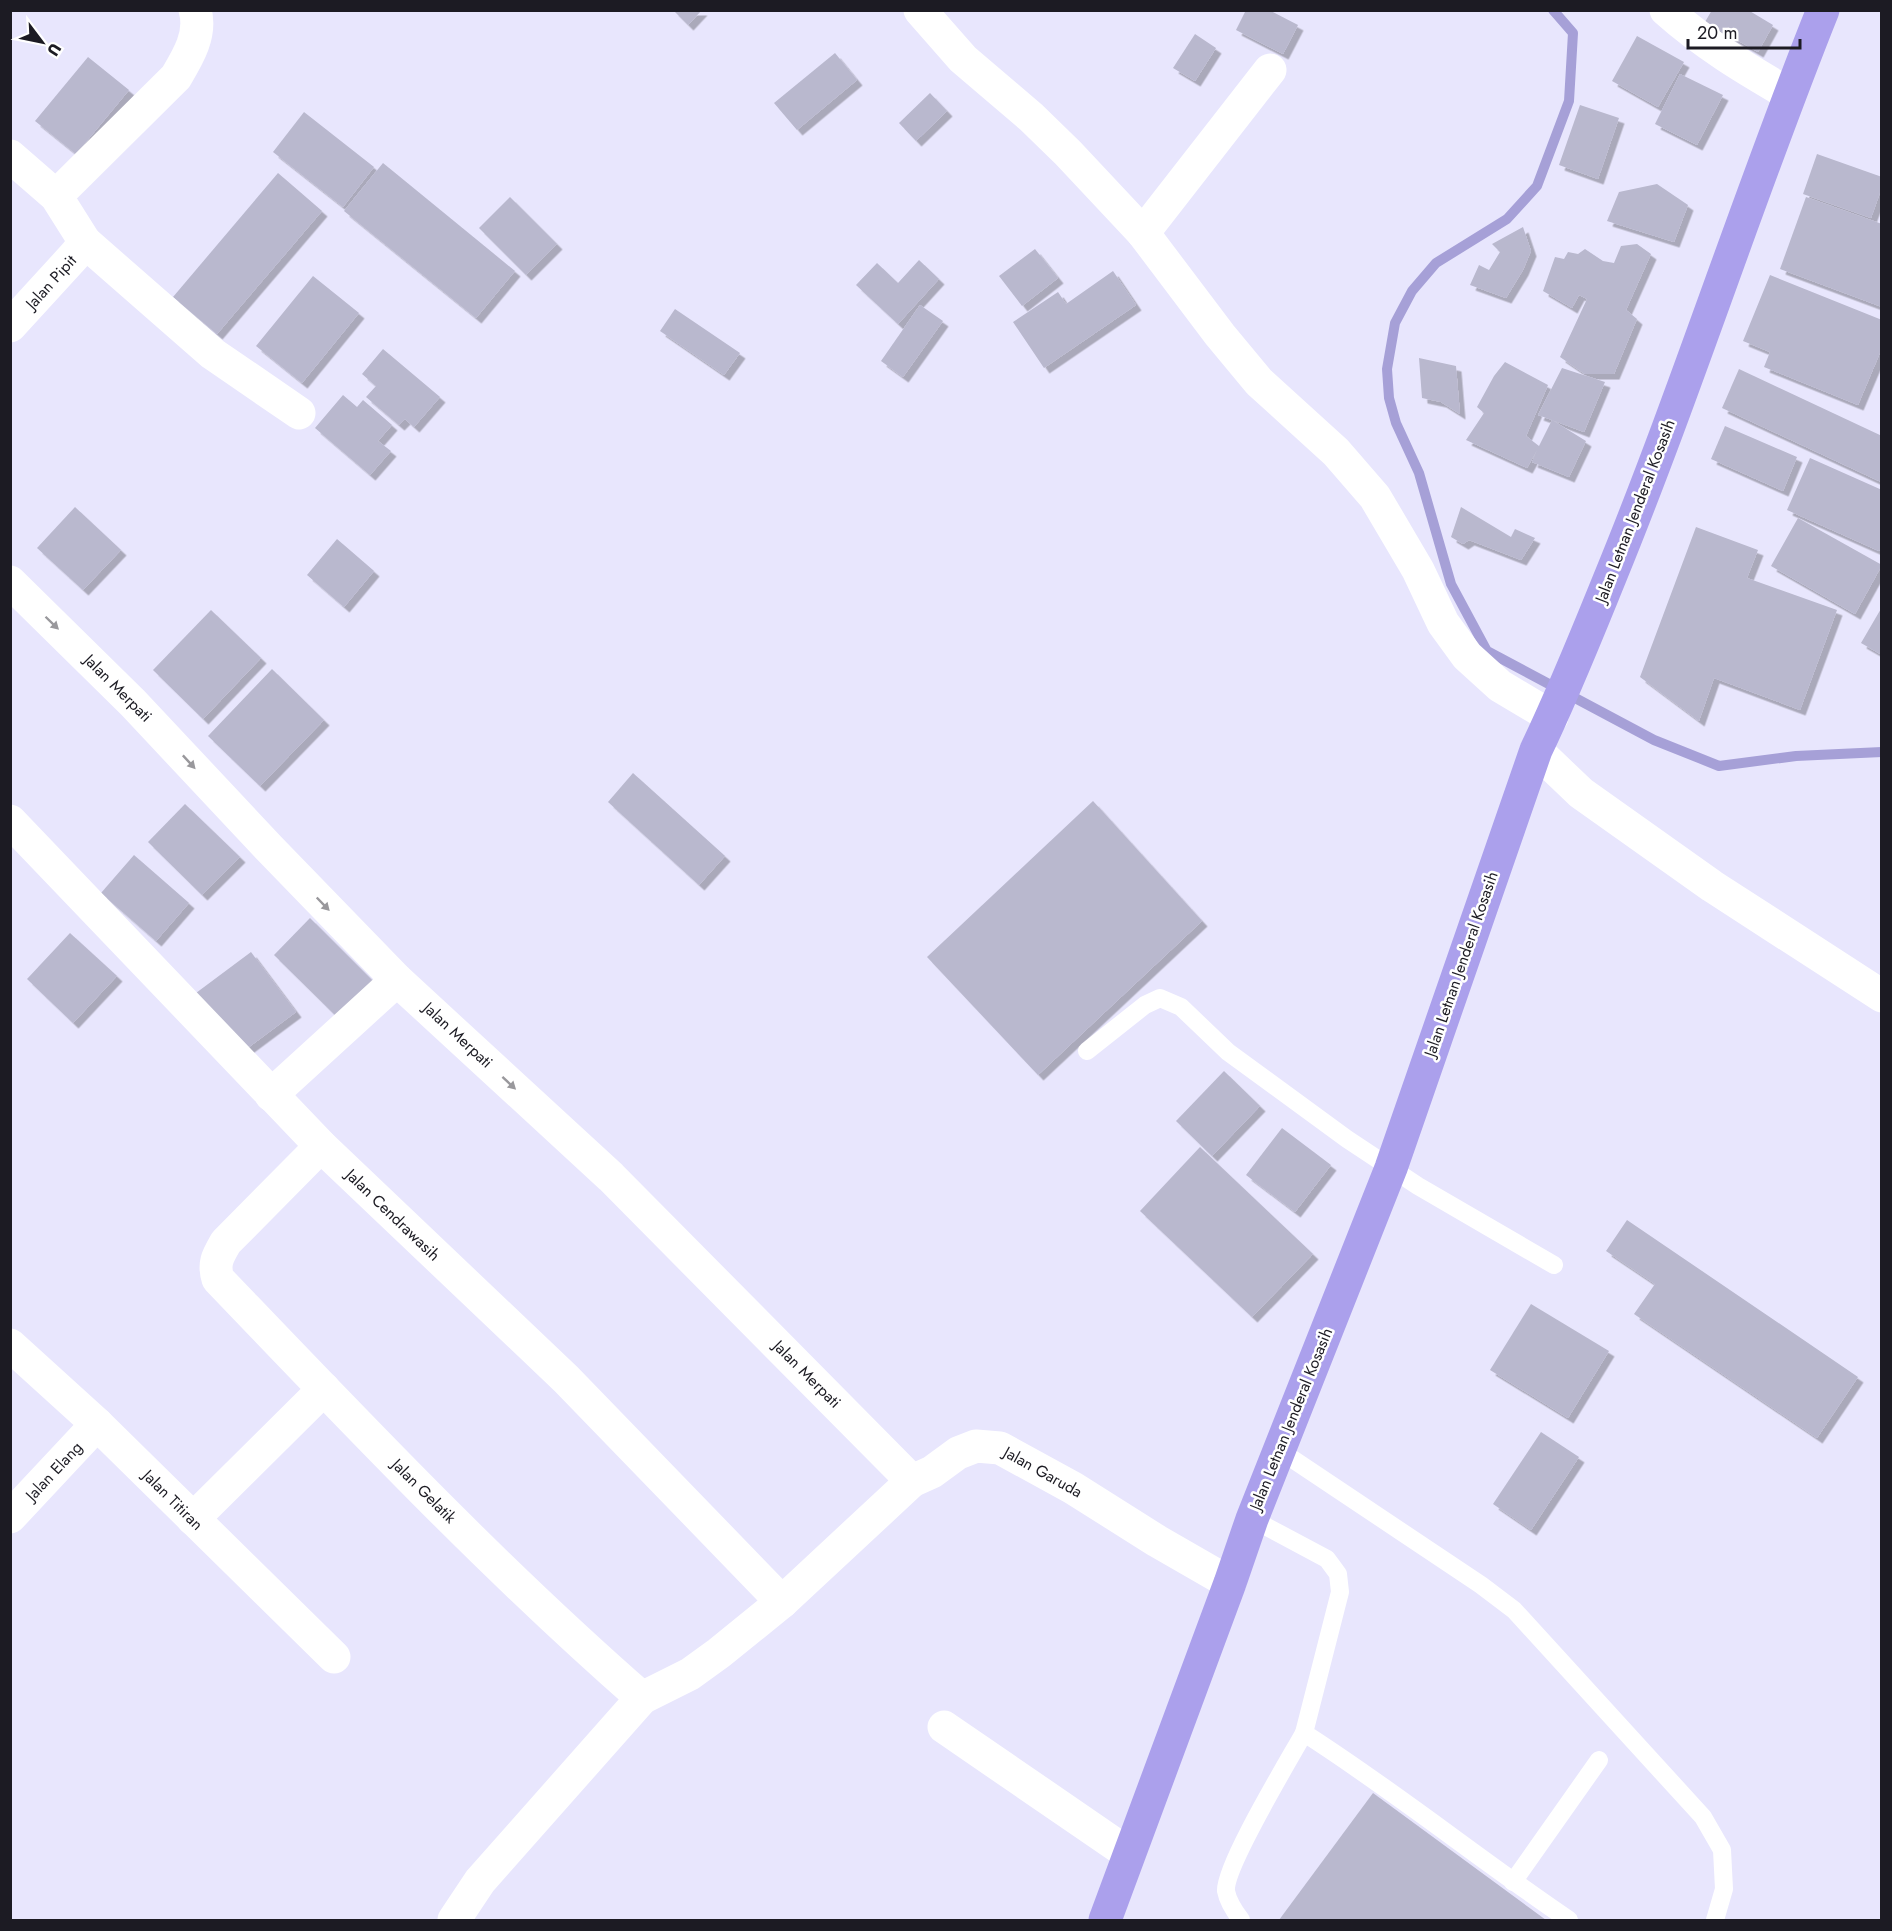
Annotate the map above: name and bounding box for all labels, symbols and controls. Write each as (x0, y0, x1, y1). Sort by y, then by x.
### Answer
north arrow (12, 12, 72, 72)
scale bar (1688, 12, 1800, 50)
text: 20 m (1697, 20, 1737, 46)
text: U (42, 39, 67, 61)
street label: Jalan Pipit (19, 250, 82, 316)
street label: Jalan Letnan Jenderal Kosasih (1589, 416, 1681, 608)
one-way arrow (45, 616, 59, 630)
street label: Jalan Merpati (77, 647, 157, 727)
one-way arrow (182, 755, 196, 770)
street label: Jalan Letnan Jenderal Kosasih (1418, 868, 1504, 1062)
one-way arrow (316, 896, 330, 910)
street label: Jalan Merpati (417, 995, 498, 1073)
one-way arrow (501, 1076, 516, 1089)
street label: Jalan Cendrawasih (339, 1162, 445, 1266)
street label: Jalan Letnan Jenderal Kosasih (1243, 1324, 1338, 1515)
street label: Jalan Merpati (766, 1333, 846, 1413)
street label: Jalan Elang (19, 1436, 88, 1507)
street label: Jalan Garuda (998, 1440, 1087, 1503)
street label: Jalan Gelatik (385, 1452, 462, 1529)
street label: Jalan Titiran (136, 1463, 208, 1535)

